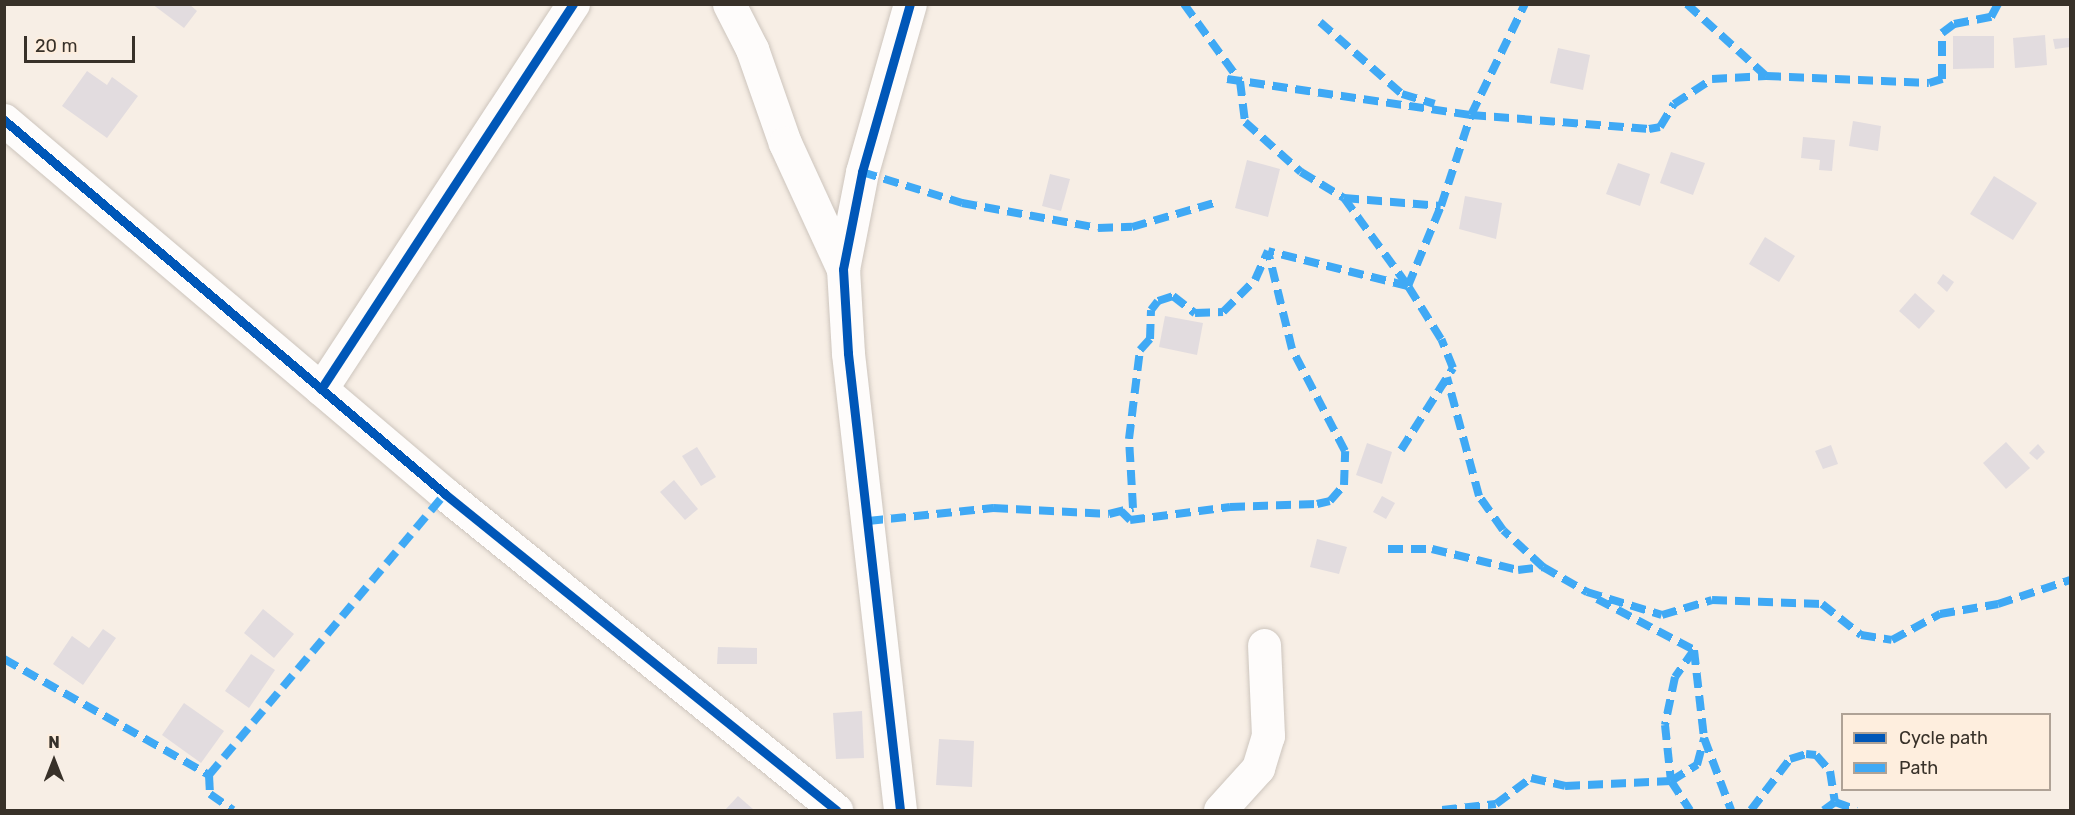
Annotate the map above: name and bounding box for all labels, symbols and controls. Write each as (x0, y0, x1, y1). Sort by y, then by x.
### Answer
scale bar (27, 24, 138, 62)
text: 20 m (35, 35, 77, 57)
legend (1841, 713, 2051, 791)
text: Cycle path (1899, 727, 1988, 749)
north arrow (24, 731, 84, 791)
text: N (48, 733, 60, 752)
text: Path (1899, 757, 1938, 779)

